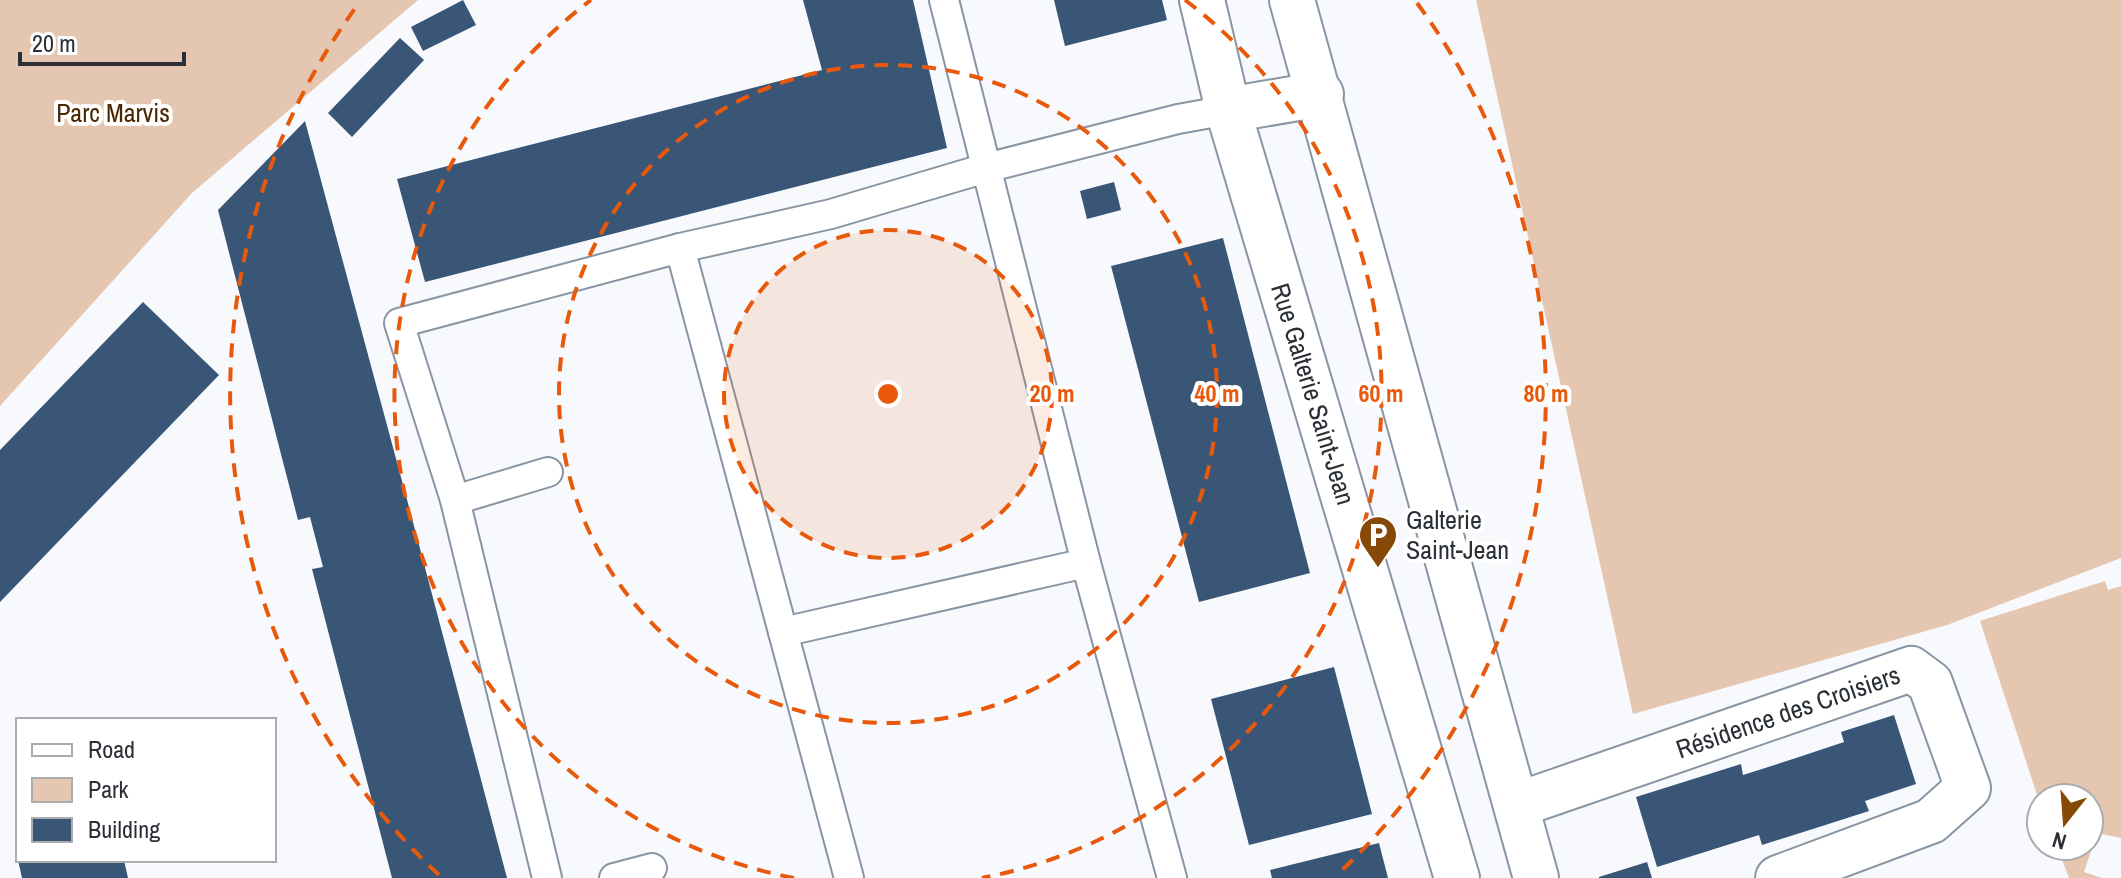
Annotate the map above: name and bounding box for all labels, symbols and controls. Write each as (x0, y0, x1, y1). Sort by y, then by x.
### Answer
scale bar (20, 16, 184, 66)
text: 20 m (32, 27, 76, 59)
park label: Parc Marvis (56, 95, 170, 130)
street label: Rue Galterie Saint-Jean (1263, 279, 1364, 509)
text: 20 m (1030, 377, 1074, 409)
text: 40 m (1195, 377, 1239, 409)
text: 60 m (1359, 377, 1403, 409)
text: 80 m (1524, 377, 1568, 409)
centre of rings (874, 380, 902, 408)
place label: Galterie Saint-Jean (1406, 502, 1509, 567)
parking icon: Galterie Saint-Jean (1357, 514, 1399, 569)
street label: Résidence des Croisiers (1671, 657, 1904, 766)
legend (16, 718, 276, 862)
text: Road (88, 733, 135, 765)
text: Park (88, 773, 129, 805)
north arrow (2025, 782, 2105, 862)
text: Building (88, 813, 160, 845)
text: N (2049, 825, 2070, 857)

